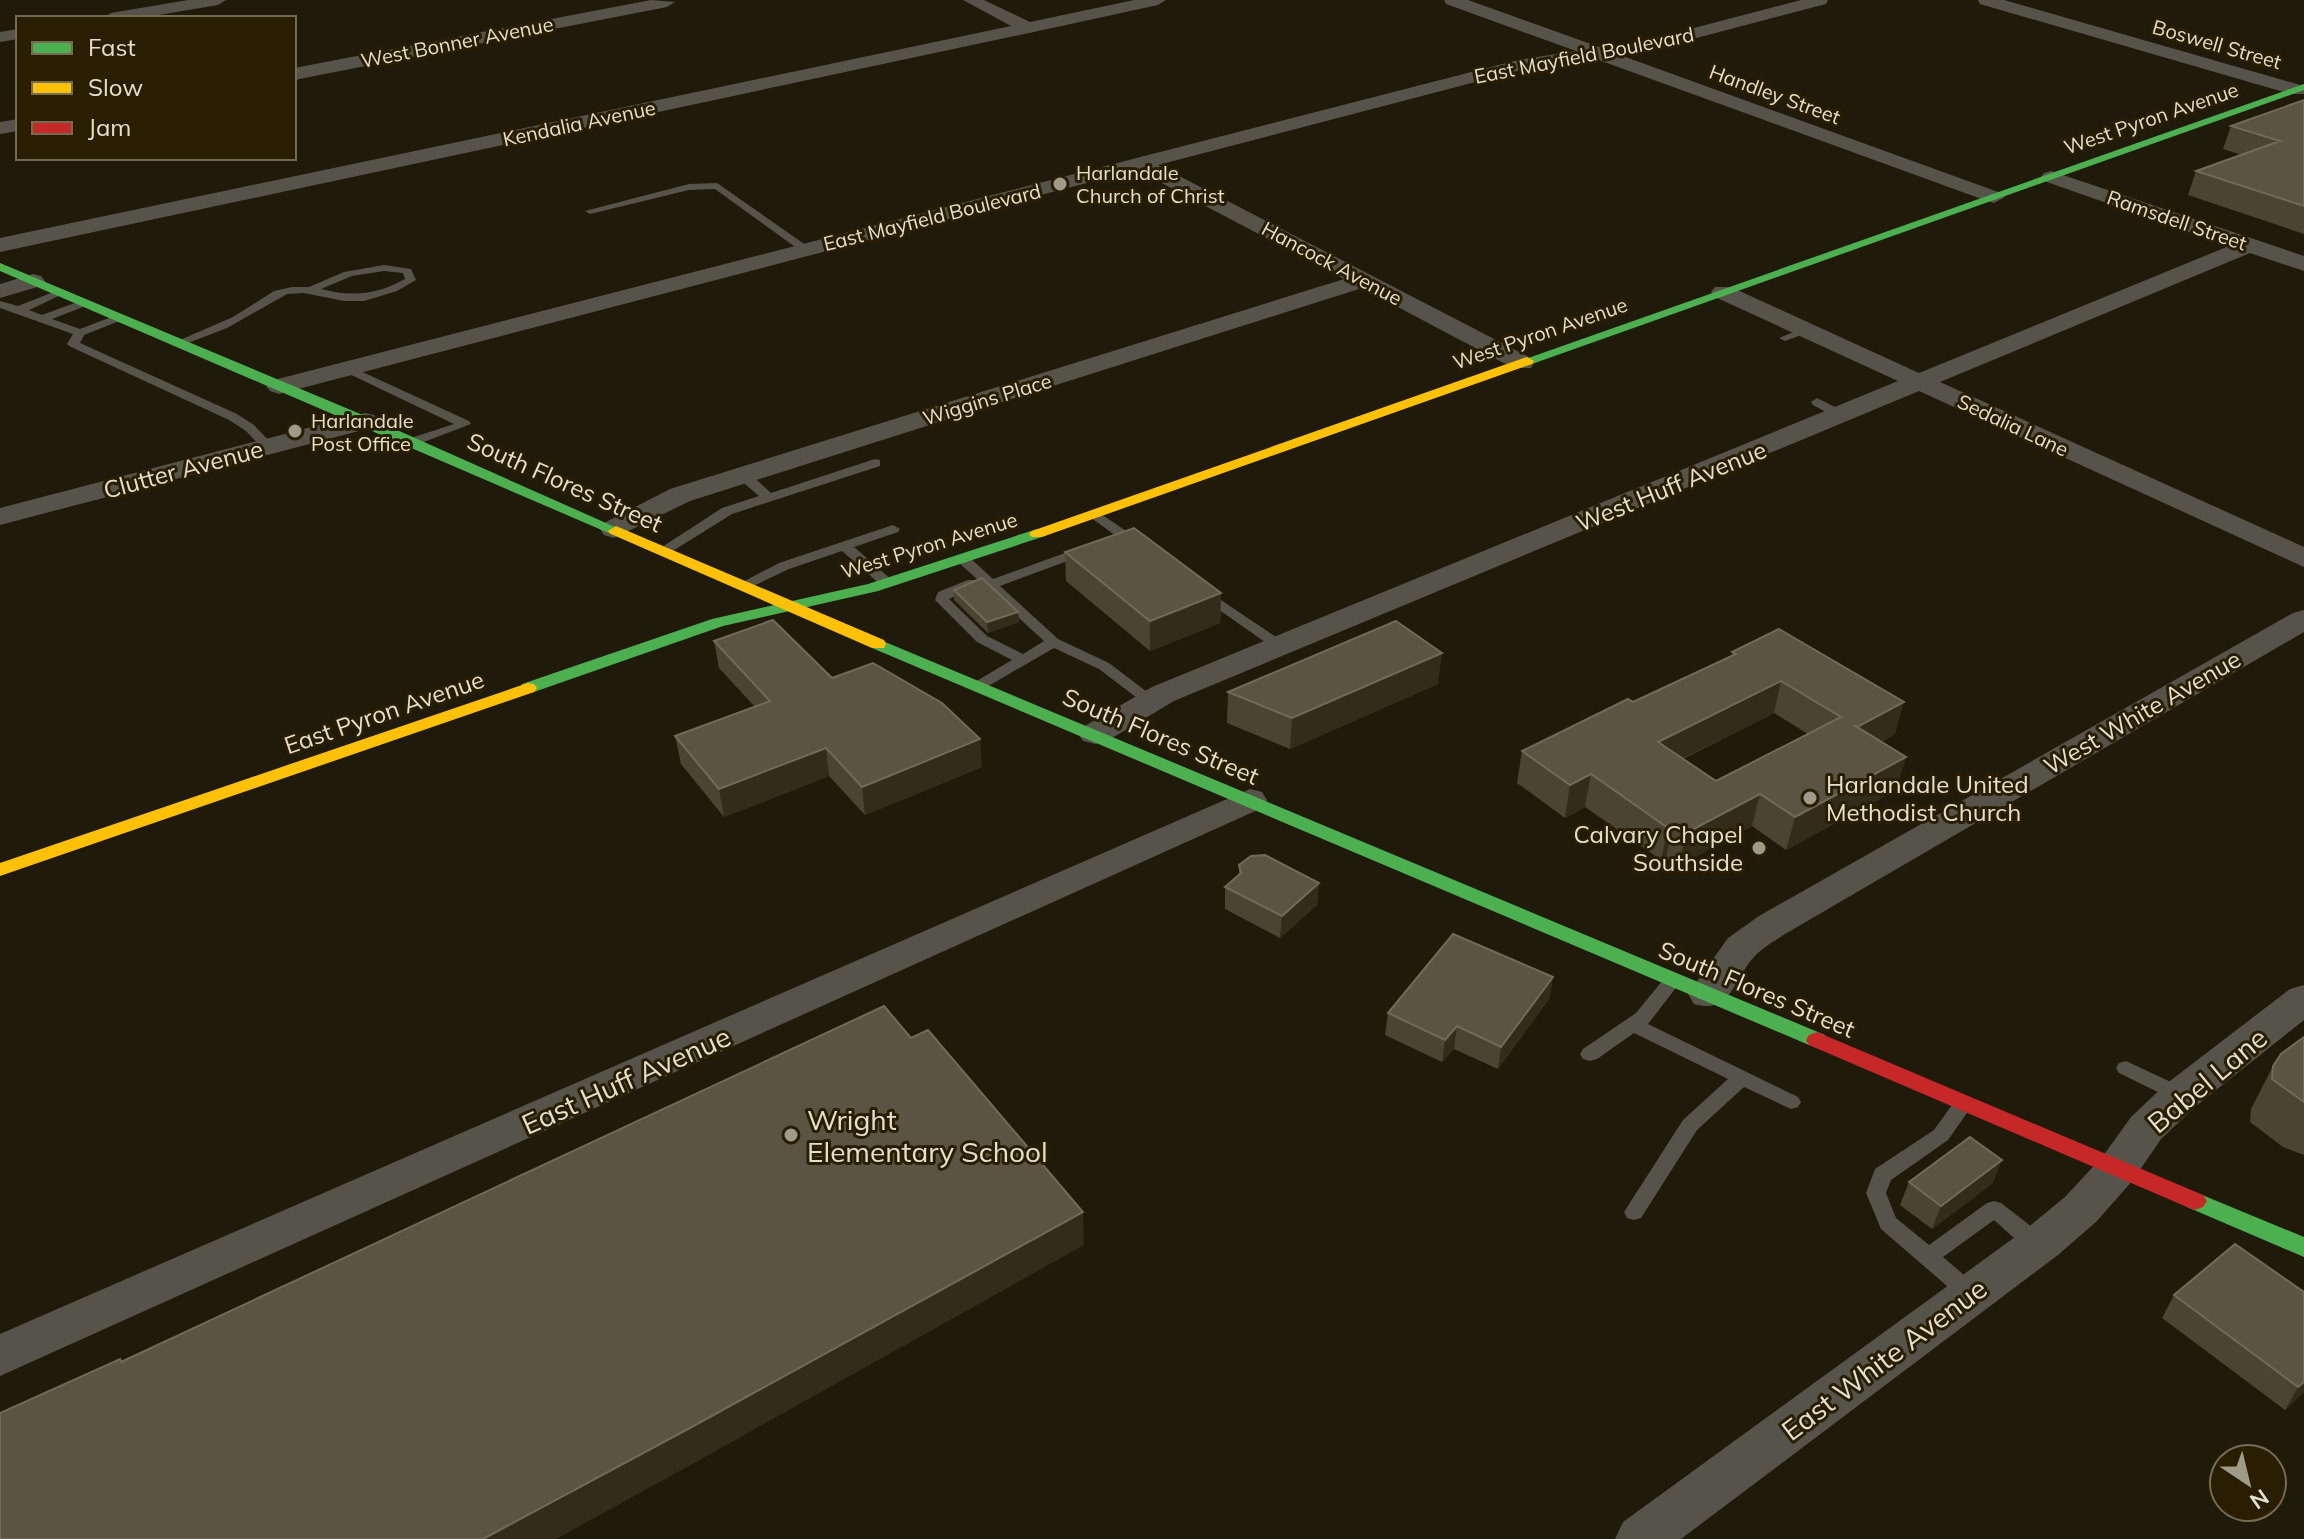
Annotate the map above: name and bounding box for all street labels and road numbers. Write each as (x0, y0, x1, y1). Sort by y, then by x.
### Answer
street label: West Bonner Avenue (359, 11, 555, 73)
street label: Boswell Street (2150, 14, 2284, 74)
street label: East Mayfield Boulevard (1472, 21, 1696, 89)
street label: Handley Street (1706, 59, 1844, 129)
street label: West Pyron Avenue (2061, 76, 2241, 160)
street label: Kendalia Avenue (500, 95, 658, 151)
street label: East Mayfield Boulevard (821, 178, 1043, 256)
street label: Ramsdell Street (2104, 184, 2250, 256)
street label: Hancock Avenue (1258, 216, 1406, 310)
street label: West Pyron Avenue (1450, 291, 1630, 375)
street label: Wiggins Place (920, 368, 1054, 430)
street label: Sedalia Lane (1954, 388, 2072, 462)
street label: South Flores Street (463, 426, 667, 538)
street label: Clutter Avenue (100, 433, 266, 505)
street label: West Huff Avenue (1571, 434, 1771, 538)
street label: West Pyron Avenue (838, 506, 1020, 584)
street label: West White Avenue (2038, 643, 2246, 781)
street label: East Pyron Avenue (280, 664, 488, 760)
street label: South Flores Street (1058, 681, 1264, 791)
street label: South Flores Street (1654, 934, 1860, 1044)
street label: East Huff Avenue (516, 1018, 736, 1142)
street label: Babel Lane (2140, 1020, 2274, 1140)
street label: East White Avenue (1774, 1270, 1994, 1448)

